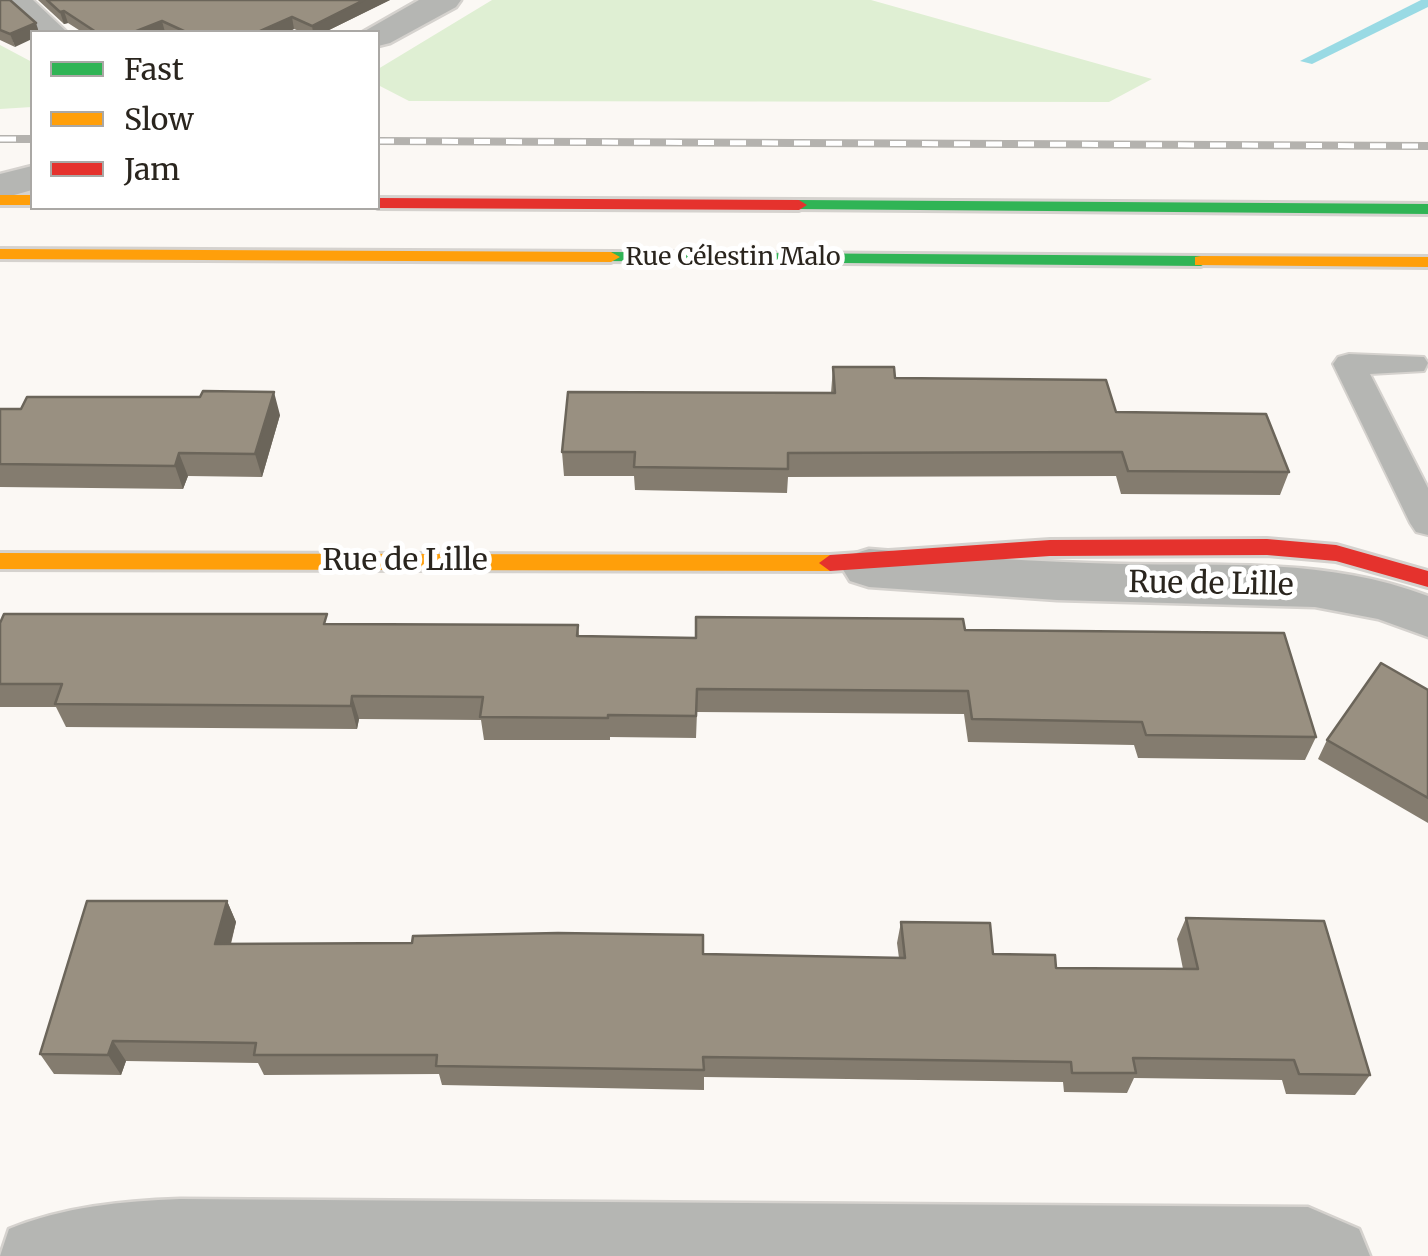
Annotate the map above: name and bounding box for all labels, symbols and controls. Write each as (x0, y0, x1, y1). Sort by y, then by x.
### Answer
legend (30, 30, 380, 210)
text: Fast (124, 50, 184, 88)
text: Slow (124, 100, 194, 138)
text: Jam (124, 150, 180, 188)
street label: Rue Célestin Malo (626, 243, 840, 273)
street label: Rue de Lille (322, 544, 488, 580)
street label: Rue de Lille (1128, 566, 1294, 604)

